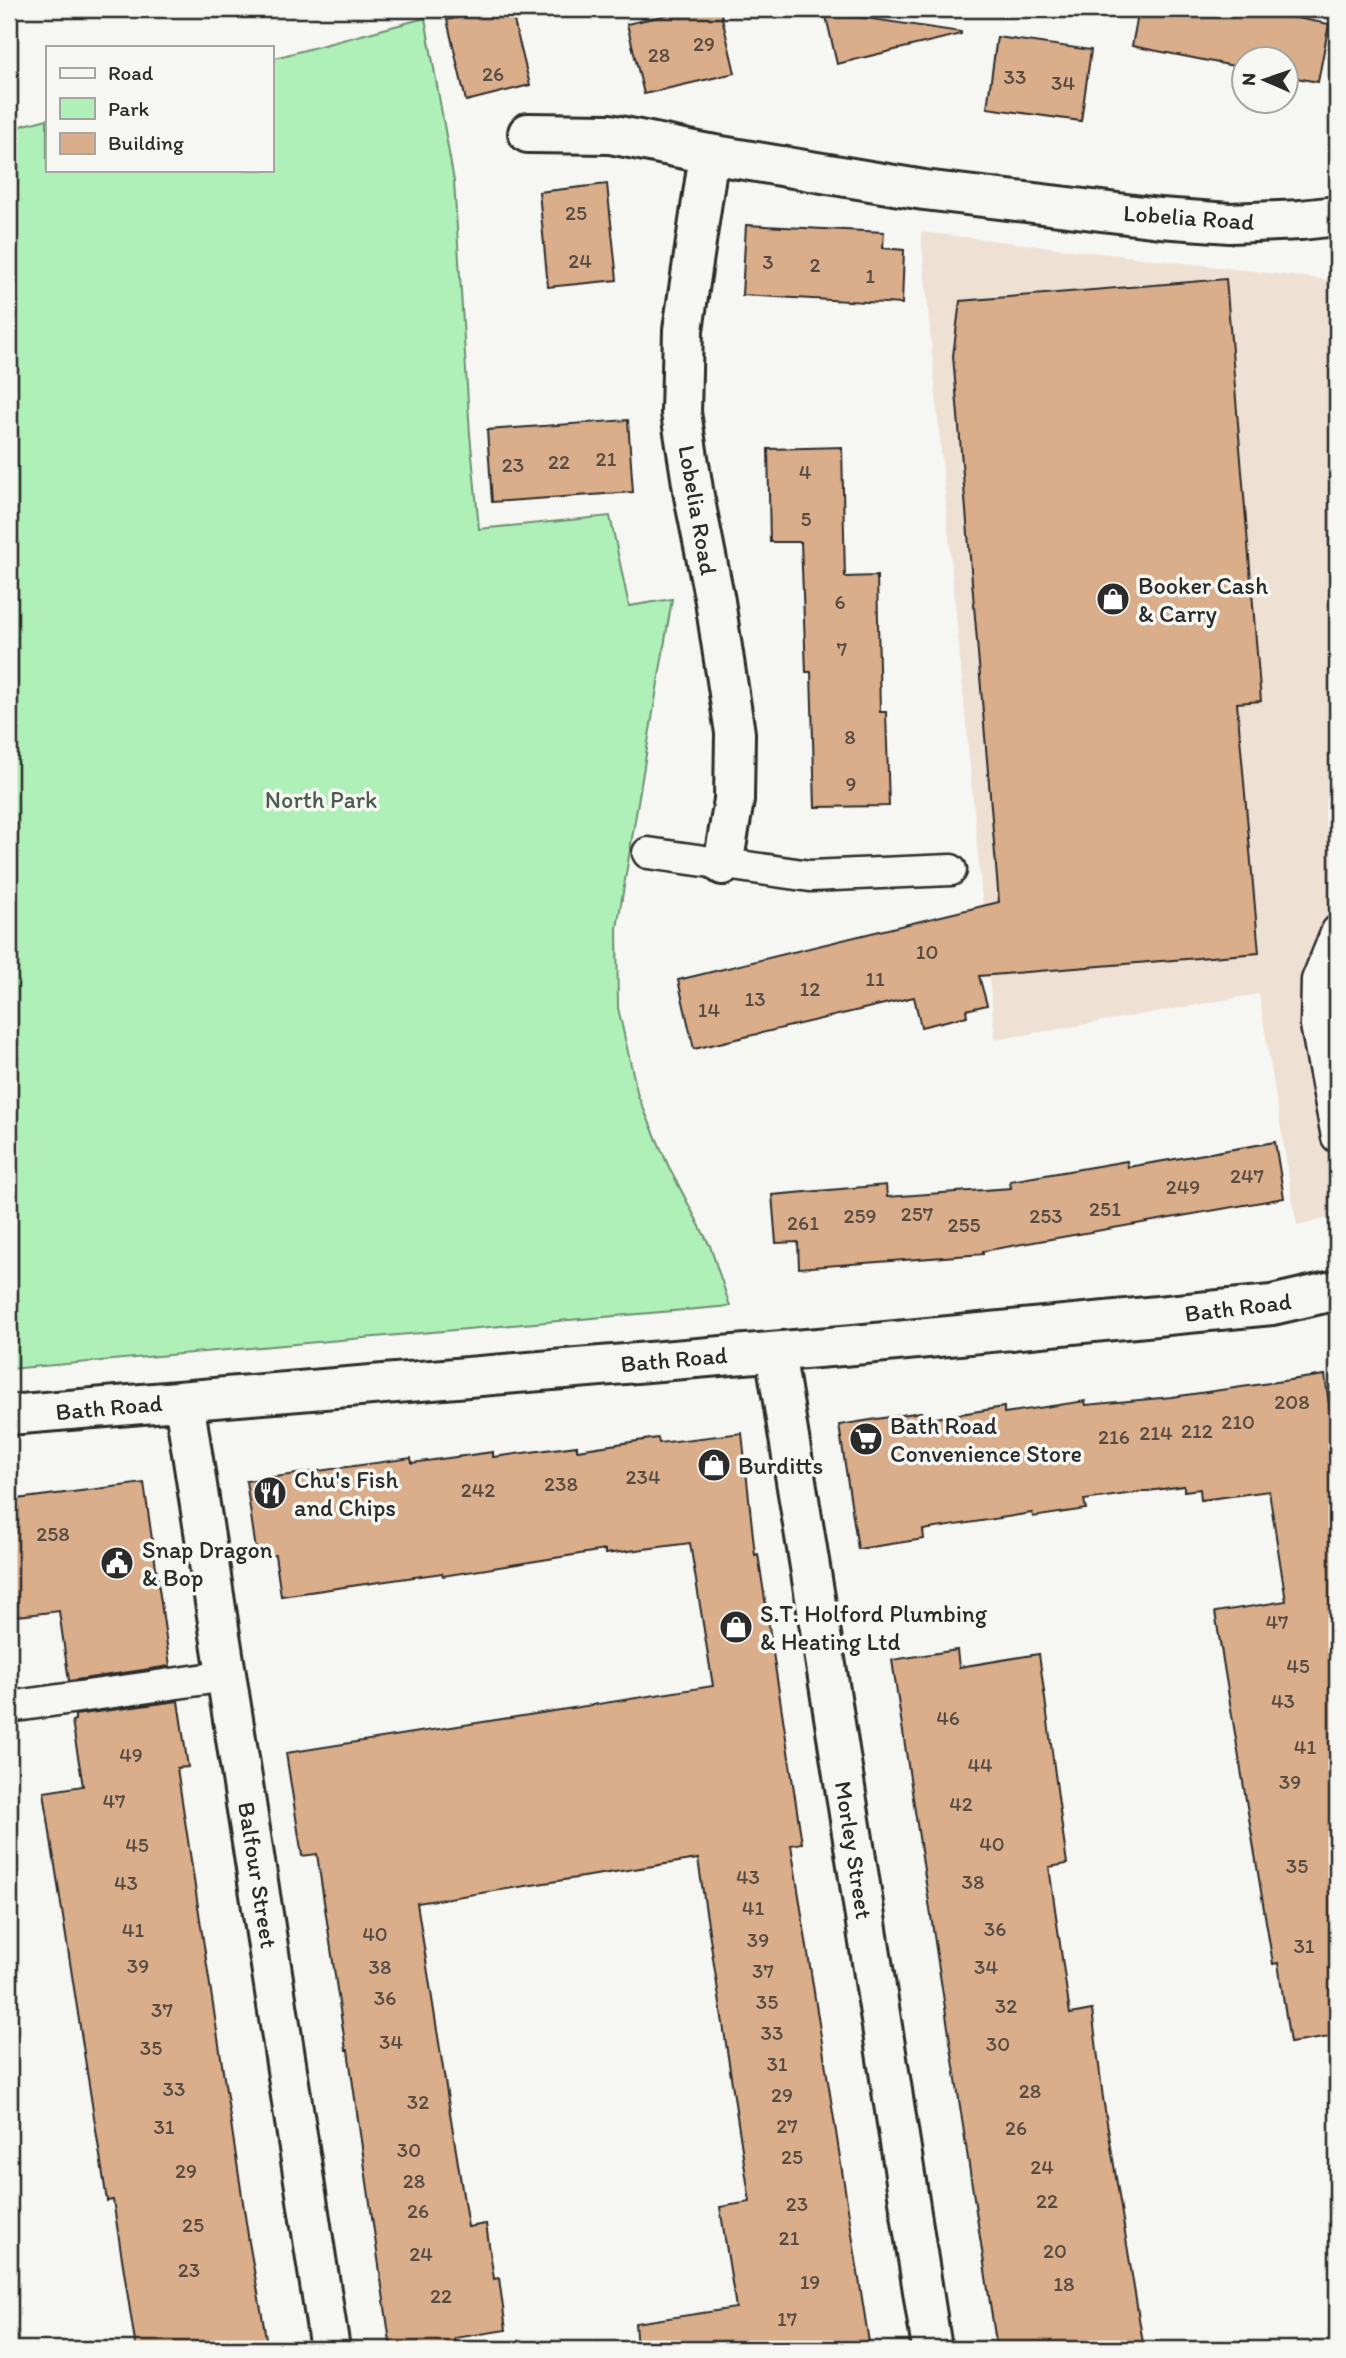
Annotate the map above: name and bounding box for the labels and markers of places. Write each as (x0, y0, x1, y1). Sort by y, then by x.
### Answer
place label: Booker Cash & Carry (1138, 571, 1268, 628)
shop icon: Booker Cash & Carry (1094, 580, 1132, 618)
place label: Bath Road Convenience Store (890, 1411, 1082, 1468)
supermarket icon: Bath Road Convenience Store (847, 1420, 885, 1458)
shop icon: Burditts (695, 1446, 733, 1484)
place label: Burditts (738, 1451, 823, 1480)
place label: Chu's Fish and Chips (294, 1465, 399, 1522)
restaurant icon: Chu's Fish and Chips (251, 1474, 289, 1512)
place label: Snap Dragon & Bop (142, 1535, 273, 1592)
public building icon: Snap Dragon & Bop (98, 1544, 136, 1582)
place label: S.T. Holford Plumbing & Heating Ltd (760, 1599, 988, 1656)
shop icon: S.T. Holford Plumbing & Heating Ltd (717, 1608, 755, 1646)

